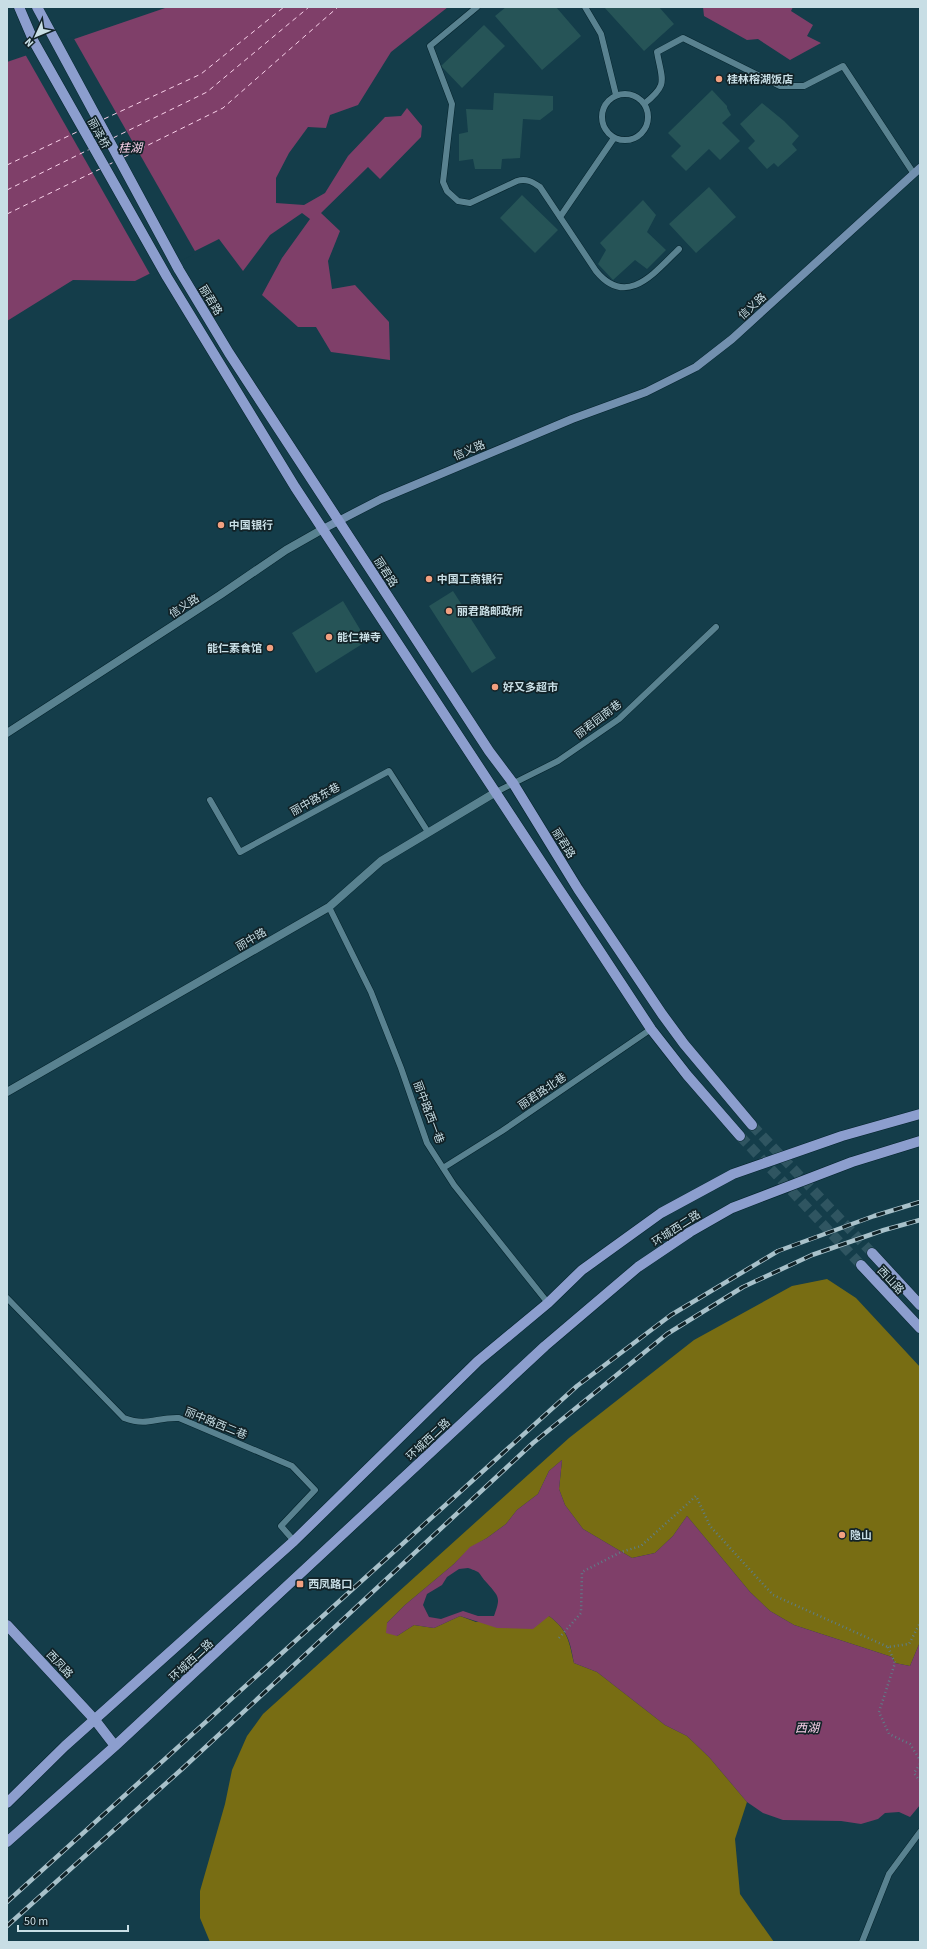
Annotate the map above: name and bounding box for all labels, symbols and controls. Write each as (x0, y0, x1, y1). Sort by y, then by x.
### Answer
north arrow (16, 16, 56, 56)
text: N (21, 35, 37, 50)
place label: 桂林榕湖饭店 (727, 72, 793, 87)
marker: 桂林榕湖饭店 (714, 74, 724, 84)
street label: 丽泽桥 (84, 115, 113, 151)
water label: 桂湖 (118, 140, 144, 157)
street label: 丽君路 (196, 282, 225, 318)
street label: 信义路 (735, 290, 770, 323)
street label: 信义路 (451, 437, 487, 464)
place label: 中国银行 (229, 518, 273, 533)
marker: 中国银行 (216, 520, 226, 530)
street label: 丽君路 (370, 554, 401, 590)
place label: 中国工商银行 (437, 572, 503, 587)
marker: 中国工商银行 (424, 574, 434, 584)
street label: 信义路 (166, 591, 202, 622)
place label: 丽君路邮政所 (457, 604, 523, 619)
marker: 丽君路邮政所 (444, 606, 454, 616)
place label: 能仁禅寺 (337, 630, 381, 645)
marker: 能仁禅寺 (324, 632, 334, 642)
place label: 能仁素食馆 (207, 641, 262, 656)
marker: 能仁素食馆 (265, 643, 275, 653)
place label: 好又多超市 (503, 680, 558, 695)
marker: 好又多超市 (490, 682, 500, 692)
street label: 丽君园南巷 (572, 697, 625, 742)
street label: 丽中路东巷 (288, 780, 343, 819)
street label: 丽君路 (548, 825, 579, 861)
street label: 丽中路 (233, 925, 269, 954)
street label: 丽君路北巷 (515, 1070, 569, 1113)
street label: 丽中路西一巷 (410, 1079, 447, 1146)
street label: 环城西二路 (649, 1207, 703, 1250)
street label: 西山路 (874, 1263, 907, 1298)
street label: 丽中路西二巷 (182, 1404, 249, 1443)
street label: 环城西二路 (403, 1415, 454, 1464)
place label: 隐山 (850, 1528, 872, 1543)
marker: 隐山 (837, 1530, 847, 1540)
place label: 西凤路口 (308, 1577, 352, 1592)
marker: 西凤路口 (295, 1579, 305, 1589)
street label: 环城西二路 (166, 1636, 217, 1685)
street label: 西凤路 (43, 1647, 76, 1682)
water label: 西湖 (795, 1720, 821, 1737)
scale bar (18, 1907, 128, 1933)
text: 50 m (24, 1913, 48, 1930)

